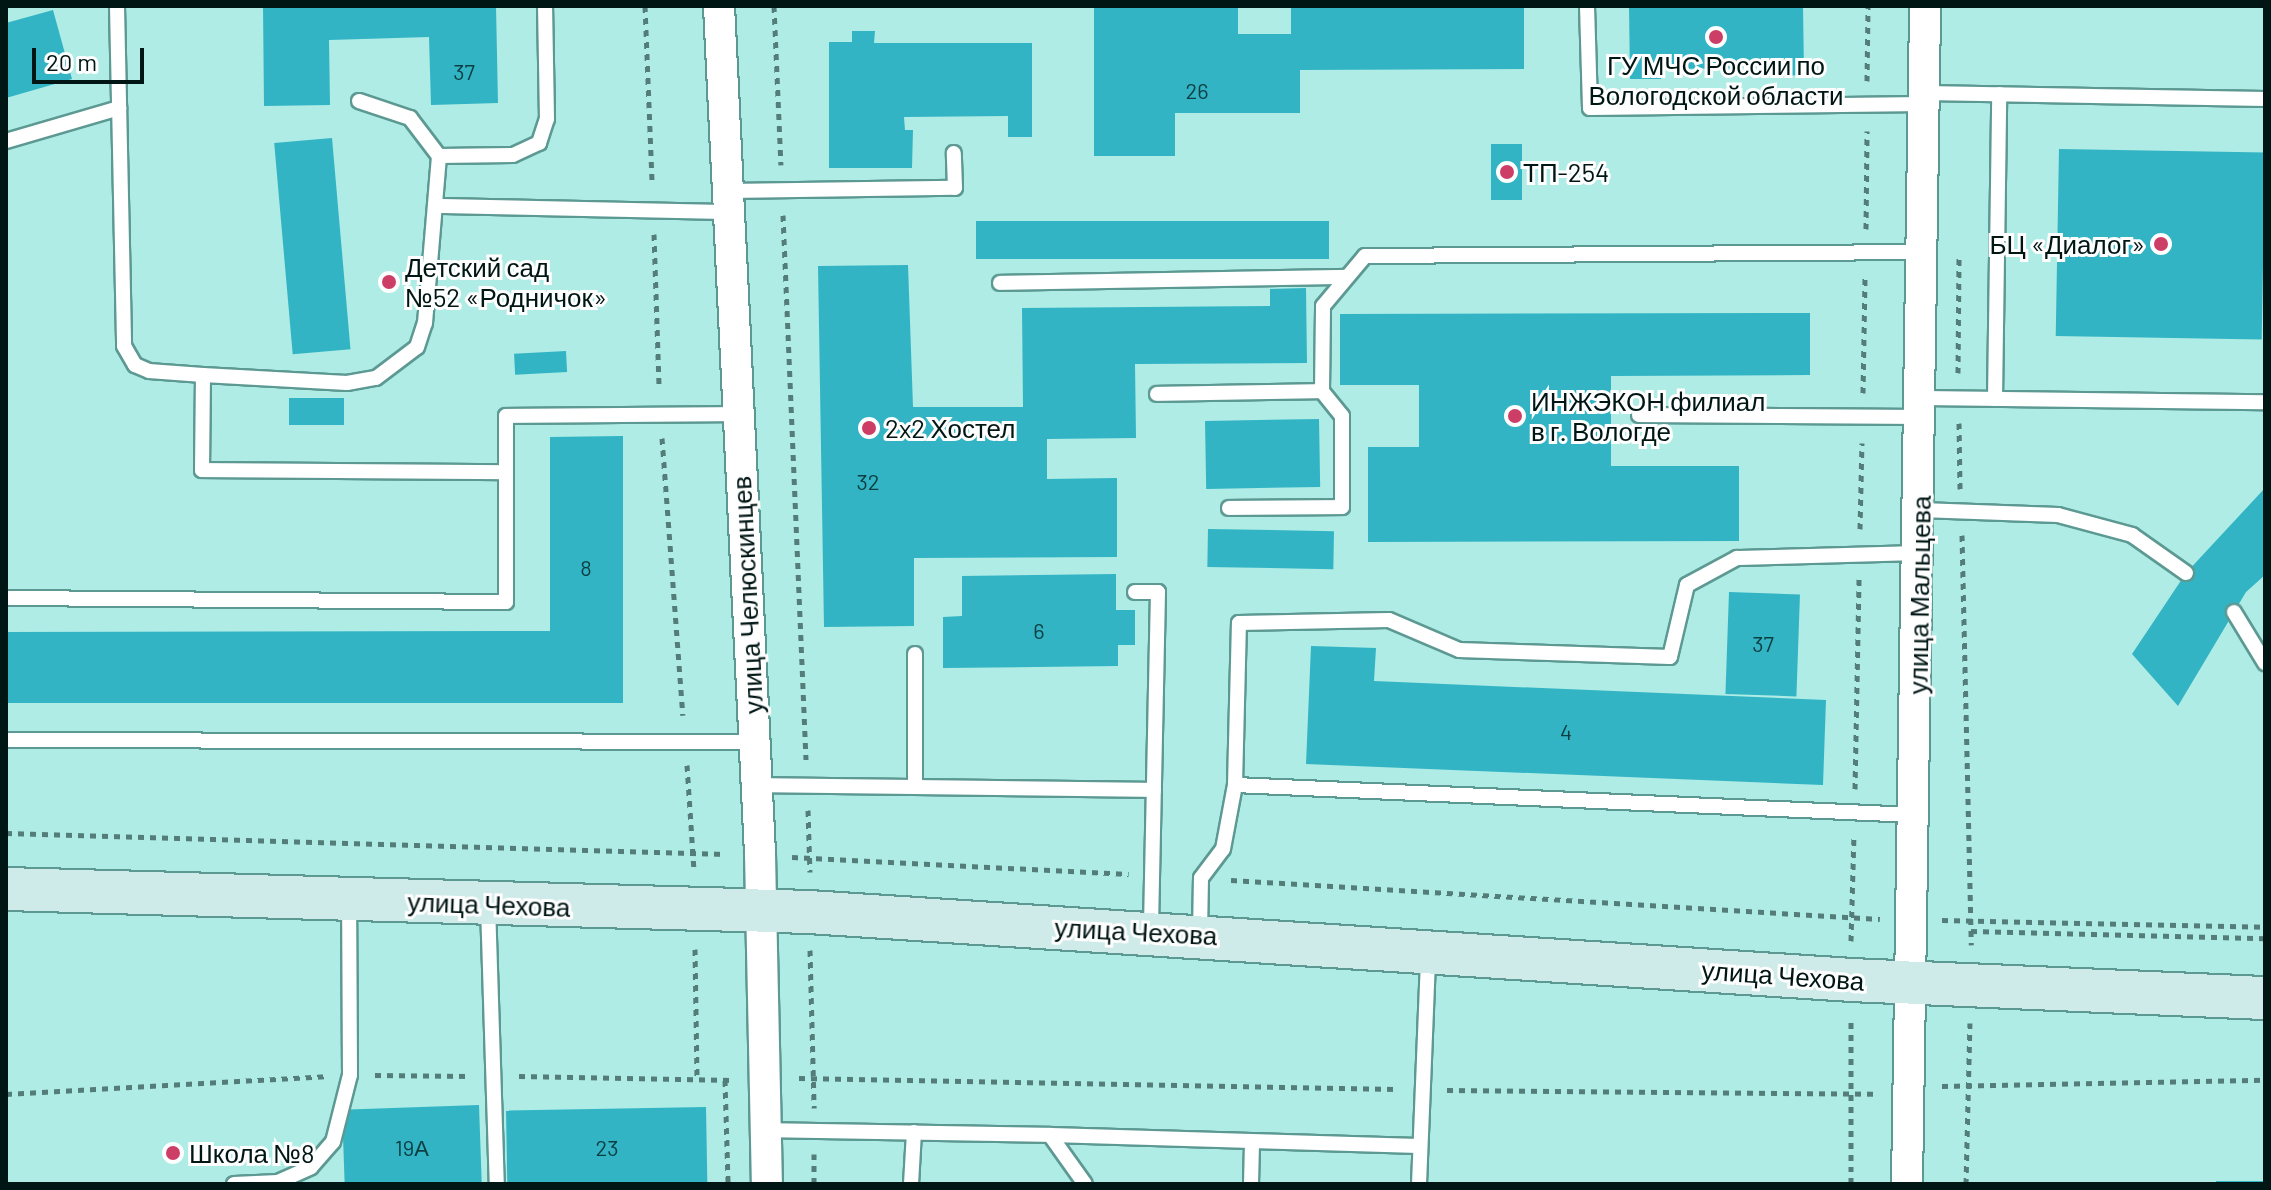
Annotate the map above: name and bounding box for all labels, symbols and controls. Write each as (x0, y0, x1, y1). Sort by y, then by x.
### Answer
marker: ГУ МЧС России по Вологодской области (1707, 28, 1725, 46)
scale bar (36, 32, 148, 82)
text: 20 m (46, 47, 97, 76)
place label: ГУ МЧС России по Вологодской области (1588, 49, 1844, 110)
house number: 37 (453, 59, 475, 85)
house number: 26 (1185, 78, 1209, 104)
place label: ТП-254 (1523, 156, 1609, 188)
marker: ТП-254 (1498, 163, 1516, 181)
place label: БЦ «Диалог» (1989, 228, 2145, 260)
marker: БЦ «Диалог» (2152, 235, 2170, 253)
place label: Детский сад №52 «Родничок» (405, 251, 607, 312)
marker: Детский сад №52 «Родничок» (380, 273, 398, 291)
place label: ИНЖЭКОН филиал в г. Вологде (1531, 385, 1765, 446)
marker: ИНЖЭКОН филиал в г. Вологде (1506, 407, 1524, 425)
place label: 2x2 Хостел (885, 412, 1015, 444)
marker: 2x2 Хостел (860, 419, 878, 437)
house number: 32 (856, 469, 880, 495)
street label: улица Челюскинцев (725, 475, 769, 715)
street label: улица Мальцева (1902, 495, 1936, 695)
house number: 8 (580, 555, 592, 581)
house number: 6 (1033, 618, 1045, 644)
house number: 37 (1752, 631, 1774, 657)
house number: 4 (1560, 719, 1572, 745)
street label: улица Чехова (407, 886, 571, 922)
street label: улица Чехова (1054, 911, 1218, 951)
street label: улица Чехова (1701, 954, 1865, 996)
house number: 19А (395, 1135, 429, 1161)
house number: 23 (596, 1135, 618, 1161)
place label: Школа №8 (189, 1137, 315, 1169)
marker: Школа №8 (164, 1144, 182, 1162)

